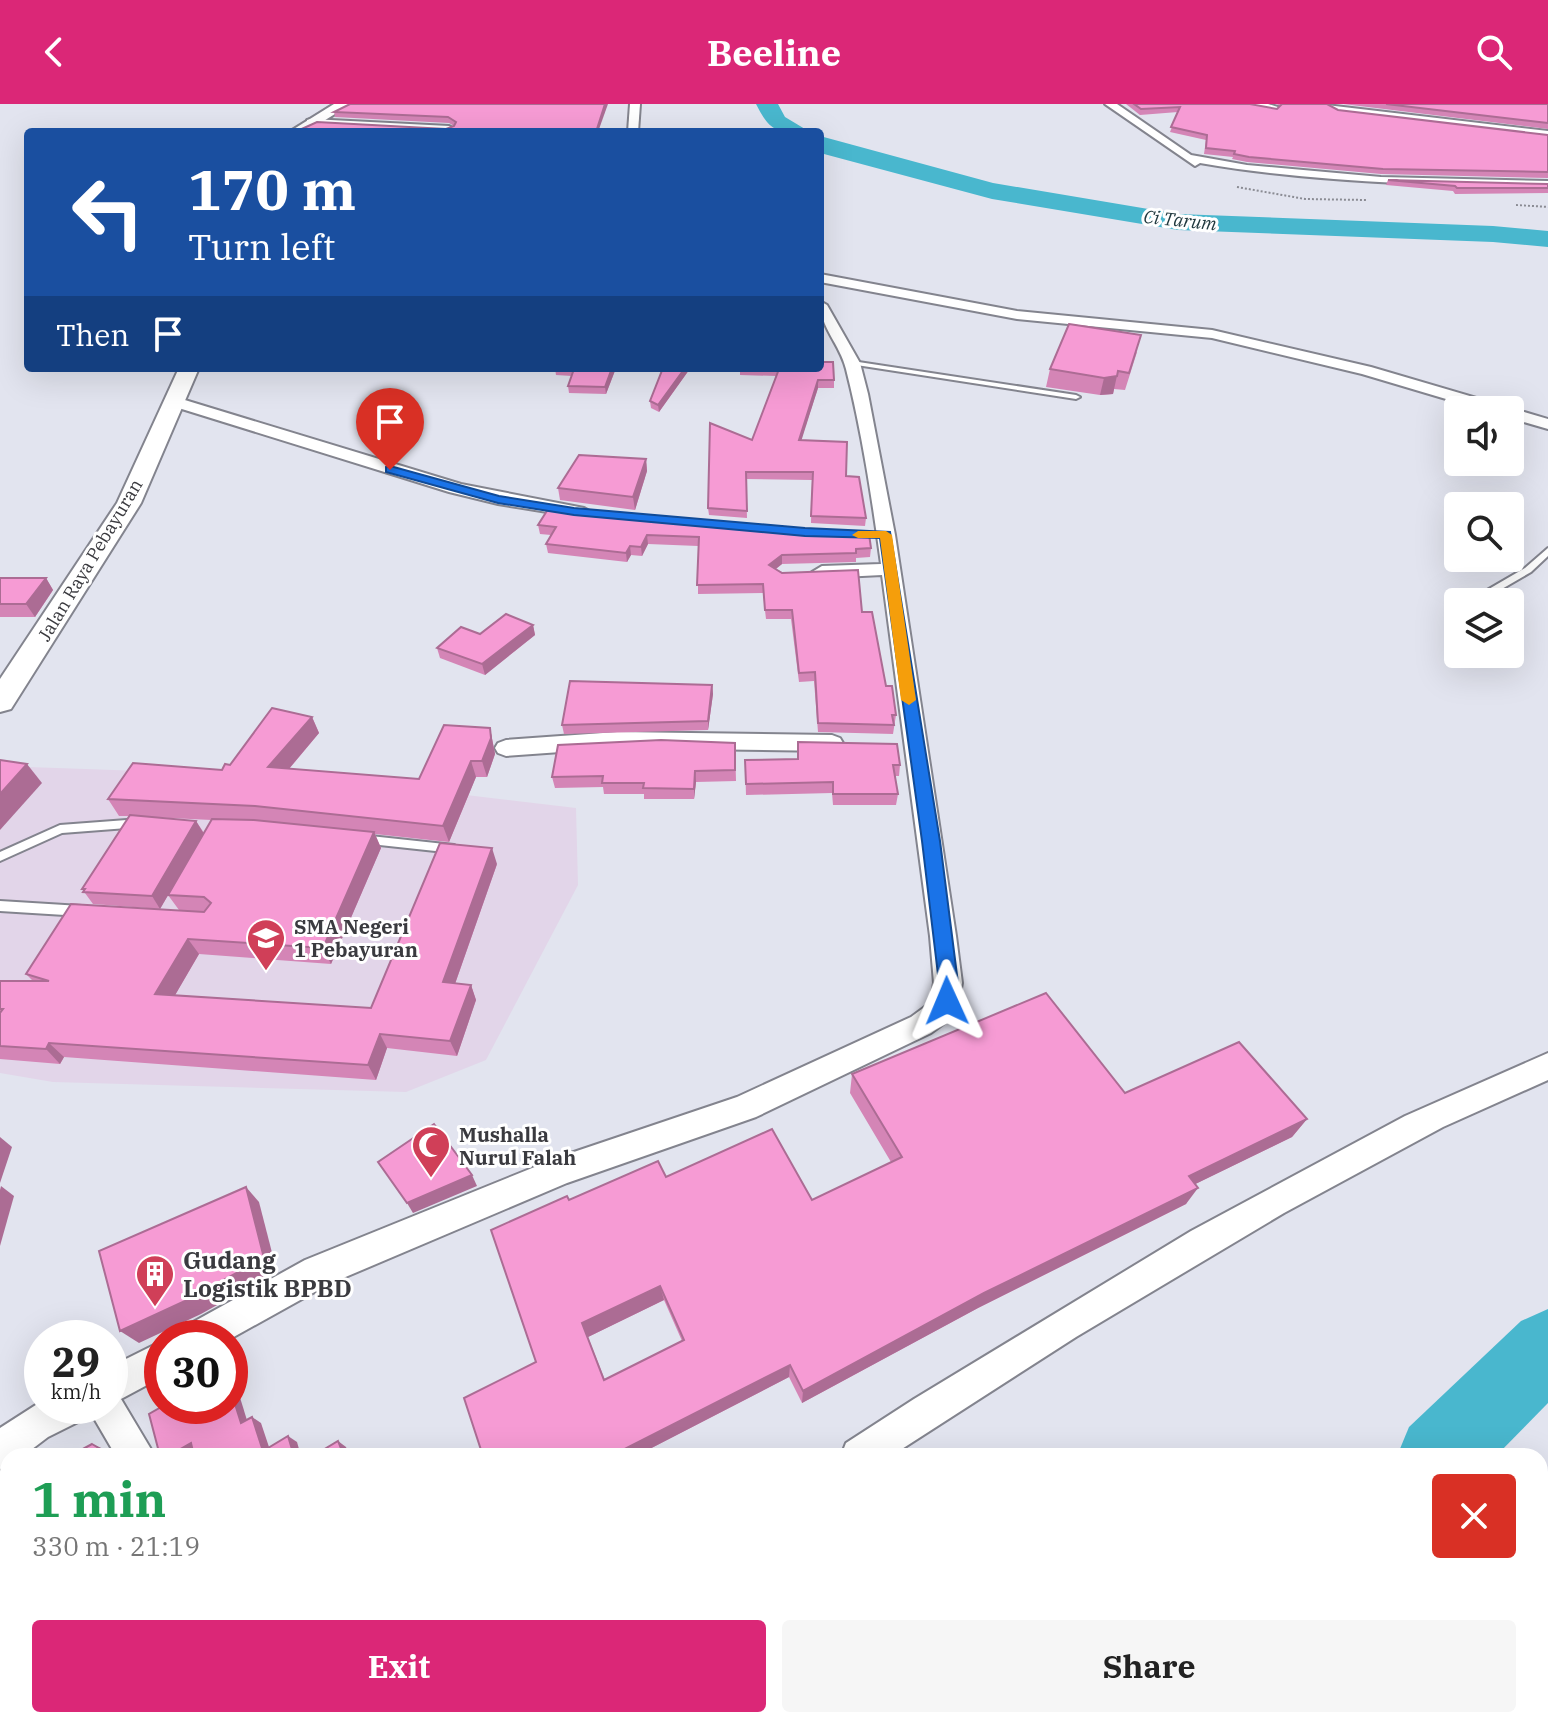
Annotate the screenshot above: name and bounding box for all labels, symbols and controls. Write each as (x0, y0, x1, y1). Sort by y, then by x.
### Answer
text: Beeline (707, 29, 841, 76)
icon: back (32, 30, 76, 74)
icon: search (1472, 30, 1516, 74)
text: 170 m (188, 153, 356, 225)
icon: left (56, 160, 160, 264)
water label: Ci Tarum (1142, 205, 1218, 235)
text: Turn left (188, 223, 335, 270)
icon: arrive (146, 312, 190, 356)
text: Then (56, 315, 130, 354)
pin (356, 388, 424, 470)
map controls (1444, 396, 1524, 668)
button: sound (1444, 396, 1524, 476)
icon: arrive (368, 400, 412, 444)
street label: Jalan Raya Pebayuran (32, 475, 148, 645)
button: search (1444, 492, 1524, 572)
button: layers (1444, 588, 1524, 668)
place label: SMA Negeri 1 Pebayuran (294, 913, 418, 963)
school or university icon: SMA Negeri 1 Pebayuran (245, 917, 287, 972)
position arrow (905, 959, 989, 1043)
place label: Mushalla Nurul Falah (459, 1121, 576, 1171)
mosque icon: Mushalla Nurul Falah (410, 1124, 452, 1179)
place label: Gudang Logistik BPBD (183, 1244, 352, 1304)
building icon: Gudang Logistik BPBD (134, 1253, 176, 1308)
speed limit sign: 30 (144, 1320, 248, 1424)
text: 29 (52, 1336, 100, 1388)
text: km/h (51, 1378, 101, 1405)
text: 1 min (32, 1468, 166, 1530)
button: close (1432, 1474, 1516, 1558)
text: 330 m · 21:19 (32, 1529, 200, 1563)
button: Exit (32, 1620, 766, 1712)
button: Share (782, 1620, 1516, 1712)

